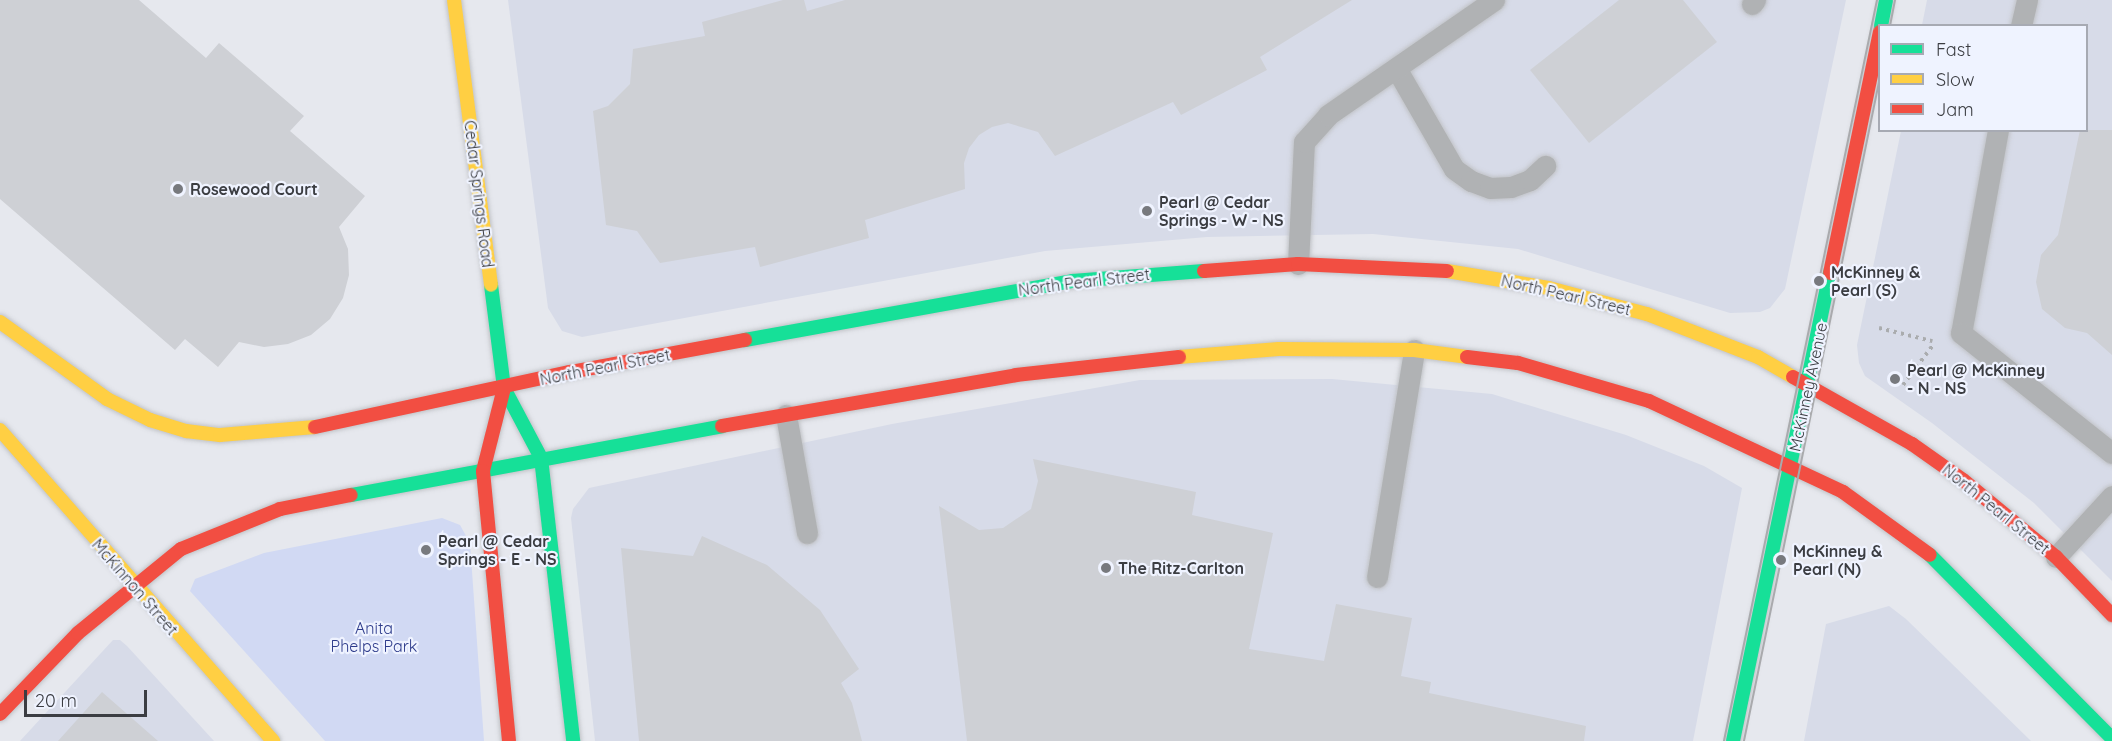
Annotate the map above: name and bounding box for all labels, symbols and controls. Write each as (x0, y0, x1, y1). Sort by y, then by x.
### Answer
legend (1878, 24, 2088, 132)
text: Fast (1936, 38, 1971, 61)
text: Slow (1936, 68, 1974, 91)
text: Jam (1936, 98, 1974, 121)
street label: Cedar Springs Road (460, 119, 498, 269)
place label: Rosewood Court (190, 179, 318, 199)
marker: Rosewood Court (171, 182, 185, 196)
place label: Pearl @ Cedar Springs - W - NS (1159, 192, 1284, 230)
marker: Pearl @ Cedar Springs - W - NS (1140, 204, 1154, 218)
place label: McKinney & Pearl (S) (1831, 262, 1920, 300)
street label: North Pearl Street (1017, 264, 1151, 300)
street label: North Pearl Street (1499, 271, 1633, 319)
marker: McKinney & Pearl (S) (1812, 274, 1826, 288)
street label: McKinney Avenue (1785, 321, 1831, 453)
street label: North Pearl Street (538, 345, 672, 389)
place label: Pearl @ McKinney - N - NS (1907, 360, 2045, 398)
marker: Pearl @ McKinney - N - NS (1888, 372, 1902, 386)
street label: North Pearl Street (1938, 460, 2054, 558)
place label: Pearl @ Cedar Springs - E - NS (438, 531, 557, 569)
street label: McKinnon Street (88, 535, 182, 639)
place label: McKinney & Pearl (N) (1793, 541, 1882, 579)
marker: Pearl @ Cedar Springs - E - NS (419, 543, 433, 557)
marker: McKinney & Pearl (N) (1774, 553, 1788, 567)
place label: The Ritz-Carlton (1118, 558, 1244, 578)
marker: The Ritz-Carlton (1099, 561, 1113, 575)
park label: Anita Phelps Park (331, 618, 417, 656)
scale bar (27, 678, 150, 716)
text: 20 m (35, 689, 77, 712)

